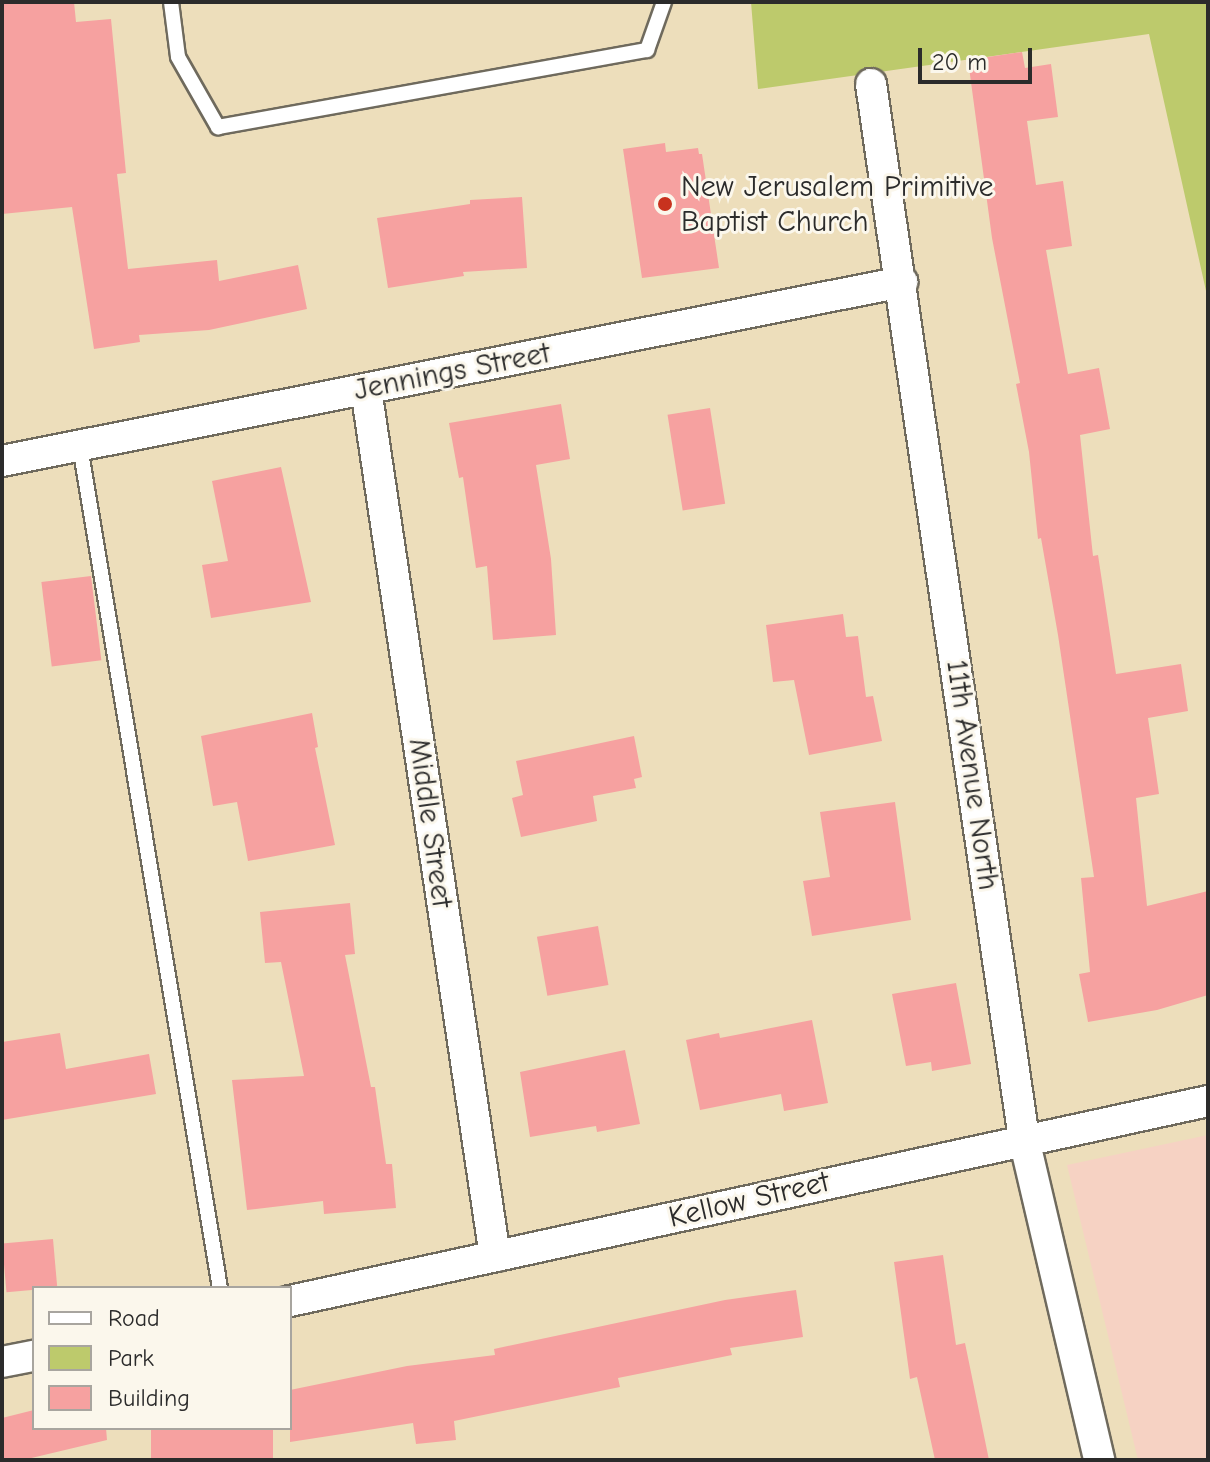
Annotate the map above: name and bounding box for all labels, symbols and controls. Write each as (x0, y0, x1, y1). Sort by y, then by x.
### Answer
scale bar (922, 32, 1036, 82)
text: 20 m (932, 48, 987, 76)
place label: New Jerusalem Primitive Baptist Church (681, 169, 994, 240)
marker: New Jerusalem Primitive Baptist Church (656, 195, 674, 213)
street label: Jennings Street (351, 335, 553, 409)
street label: 11th Avenue North (938, 658, 1006, 892)
street label: Middle Street (400, 736, 460, 910)
street label: Kellow Street (665, 1164, 833, 1236)
legend (32, 1286, 292, 1430)
text: Road (108, 1304, 160, 1332)
text: Park (108, 1344, 154, 1372)
text: Building (108, 1384, 190, 1412)

